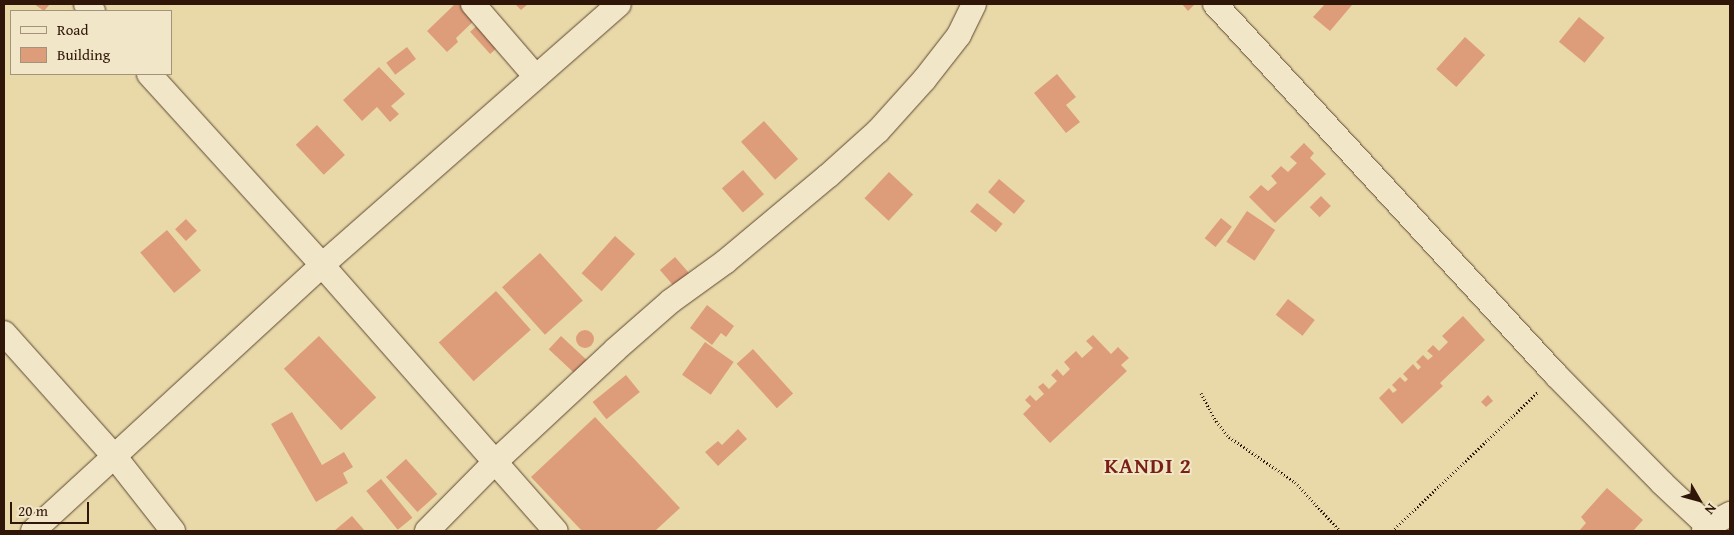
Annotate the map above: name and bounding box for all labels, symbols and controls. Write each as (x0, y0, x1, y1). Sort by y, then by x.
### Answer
legend (10, 10, 172, 75)
text: Road (57, 19, 88, 40)
text: Building (57, 44, 110, 65)
district label: KANDI 2 (1103, 453, 1193, 479)
north arrow (1674, 475, 1724, 525)
scale bar (12, 492, 91, 524)
text: N (1700, 499, 1722, 519)
text: 20 m (18, 500, 48, 521)

